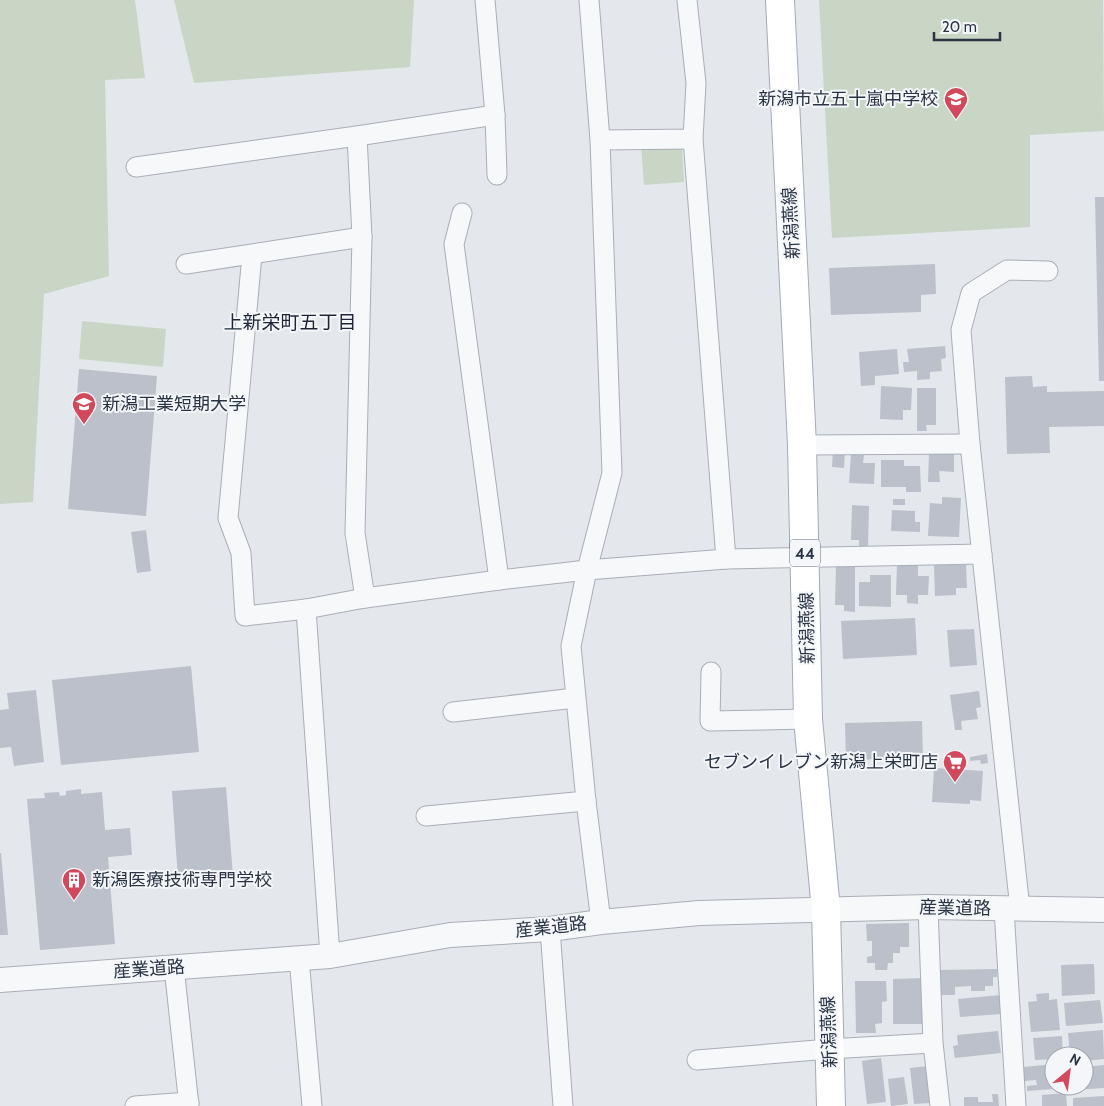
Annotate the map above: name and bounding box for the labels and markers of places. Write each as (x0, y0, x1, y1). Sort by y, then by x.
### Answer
school or university icon: 新潟市立五十嵐中学校 (943, 86, 969, 120)
place label: 新潟市立五十嵐中学校 (758, 88, 938, 110)
school or university icon: 新潟工業短期大学 (71, 391, 97, 425)
place label: 新潟工業短期大学 (102, 393, 246, 415)
supermarket icon: セブンイレブン新潟上栄町店 (942, 749, 968, 783)
place label: セブンイレブン新潟上栄町店 (704, 751, 938, 773)
building icon: 新潟医療技術専門学校 (61, 867, 87, 901)
place label: 新潟医療技術専門学校 (92, 869, 272, 891)

